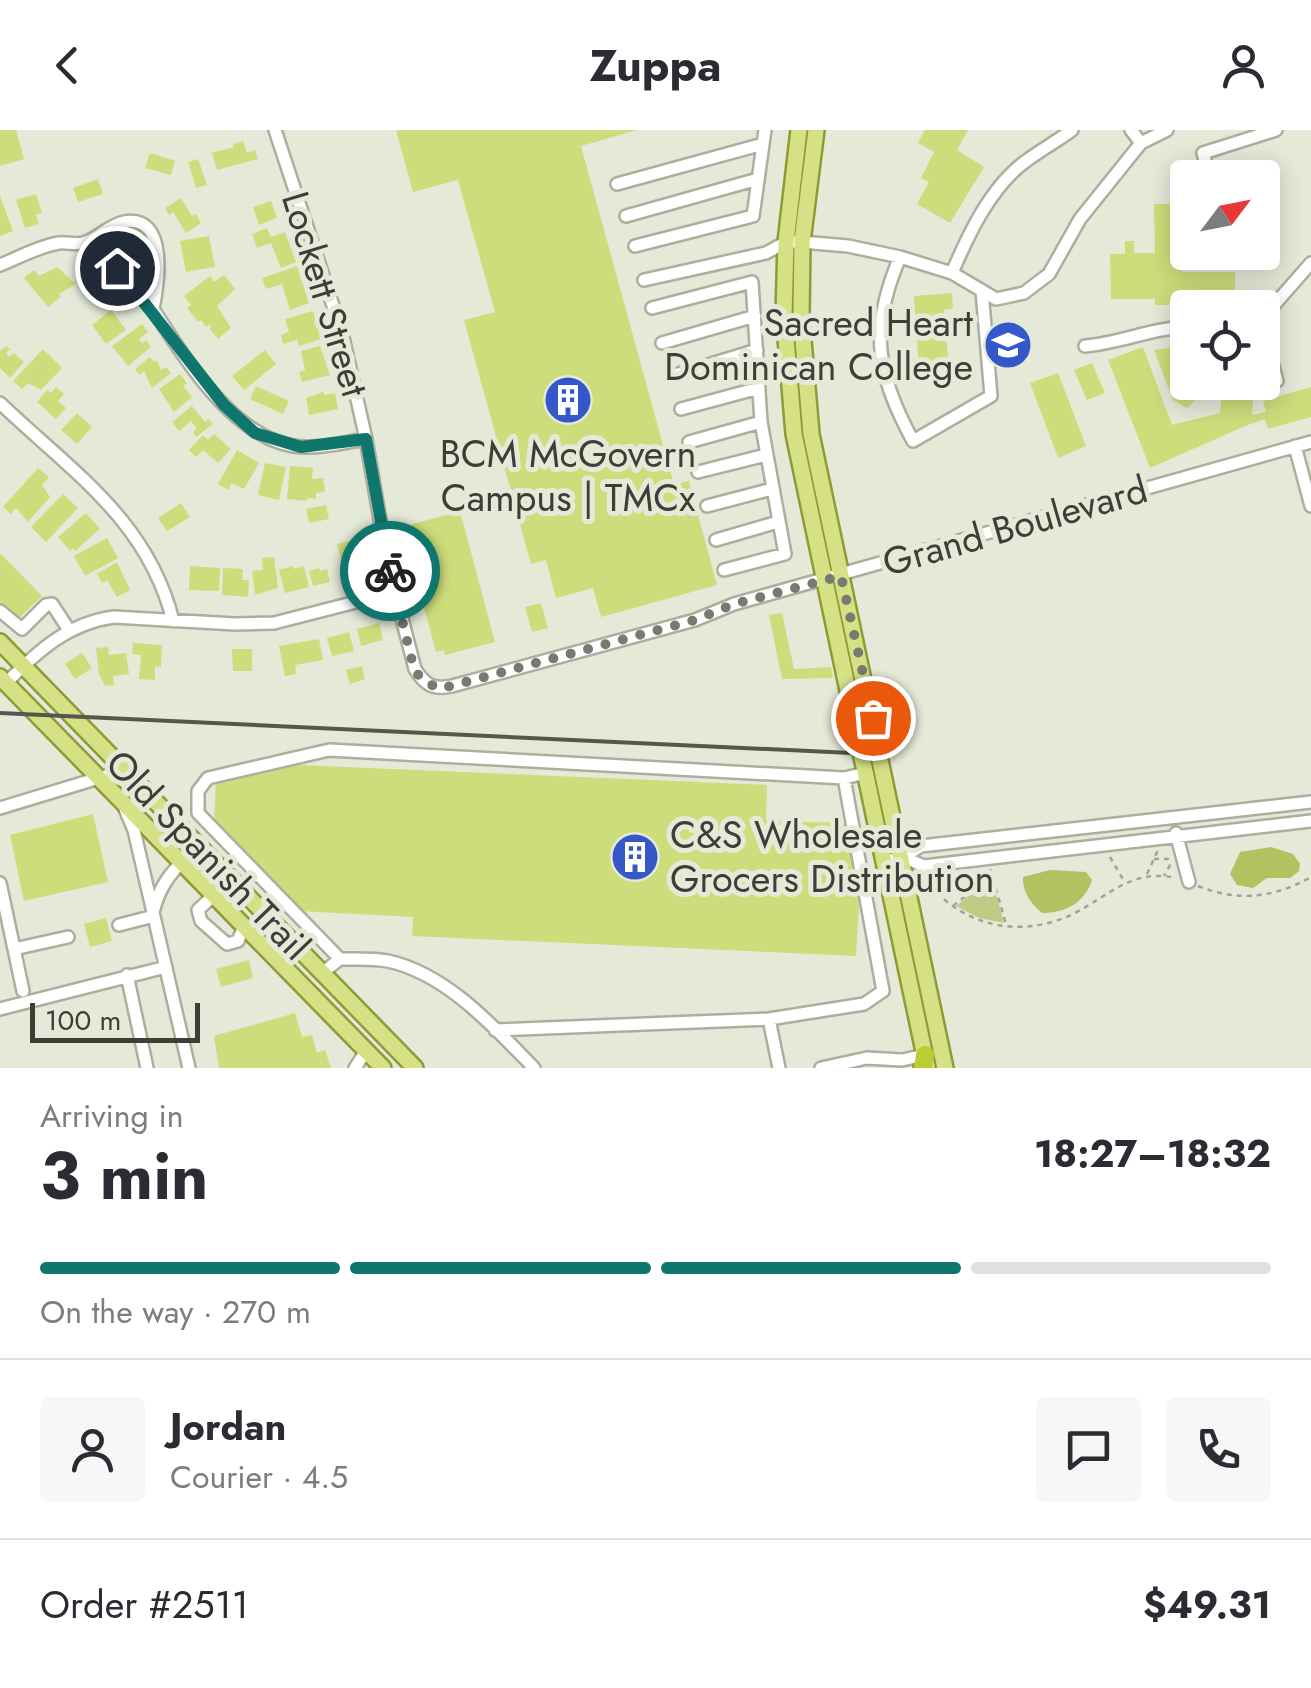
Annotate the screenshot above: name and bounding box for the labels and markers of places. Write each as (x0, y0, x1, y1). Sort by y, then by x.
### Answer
pin (75, 226, 160, 311)
place label: Sacred Heart Dominican College (664, 295, 973, 394)
school or university icon: Sacred Heart Dominican College (982, 319, 1034, 371)
building icon: BCM McGovern Campus | TMCx (542, 374, 594, 426)
place label: BCM McGovern Campus | TMCx (440, 426, 696, 525)
pin (831, 676, 916, 761)
place label: C&S Wholesale Grocers Distribution (670, 807, 995, 906)
building icon: C&S Wholesale Grocers Distribution (609, 831, 661, 883)

